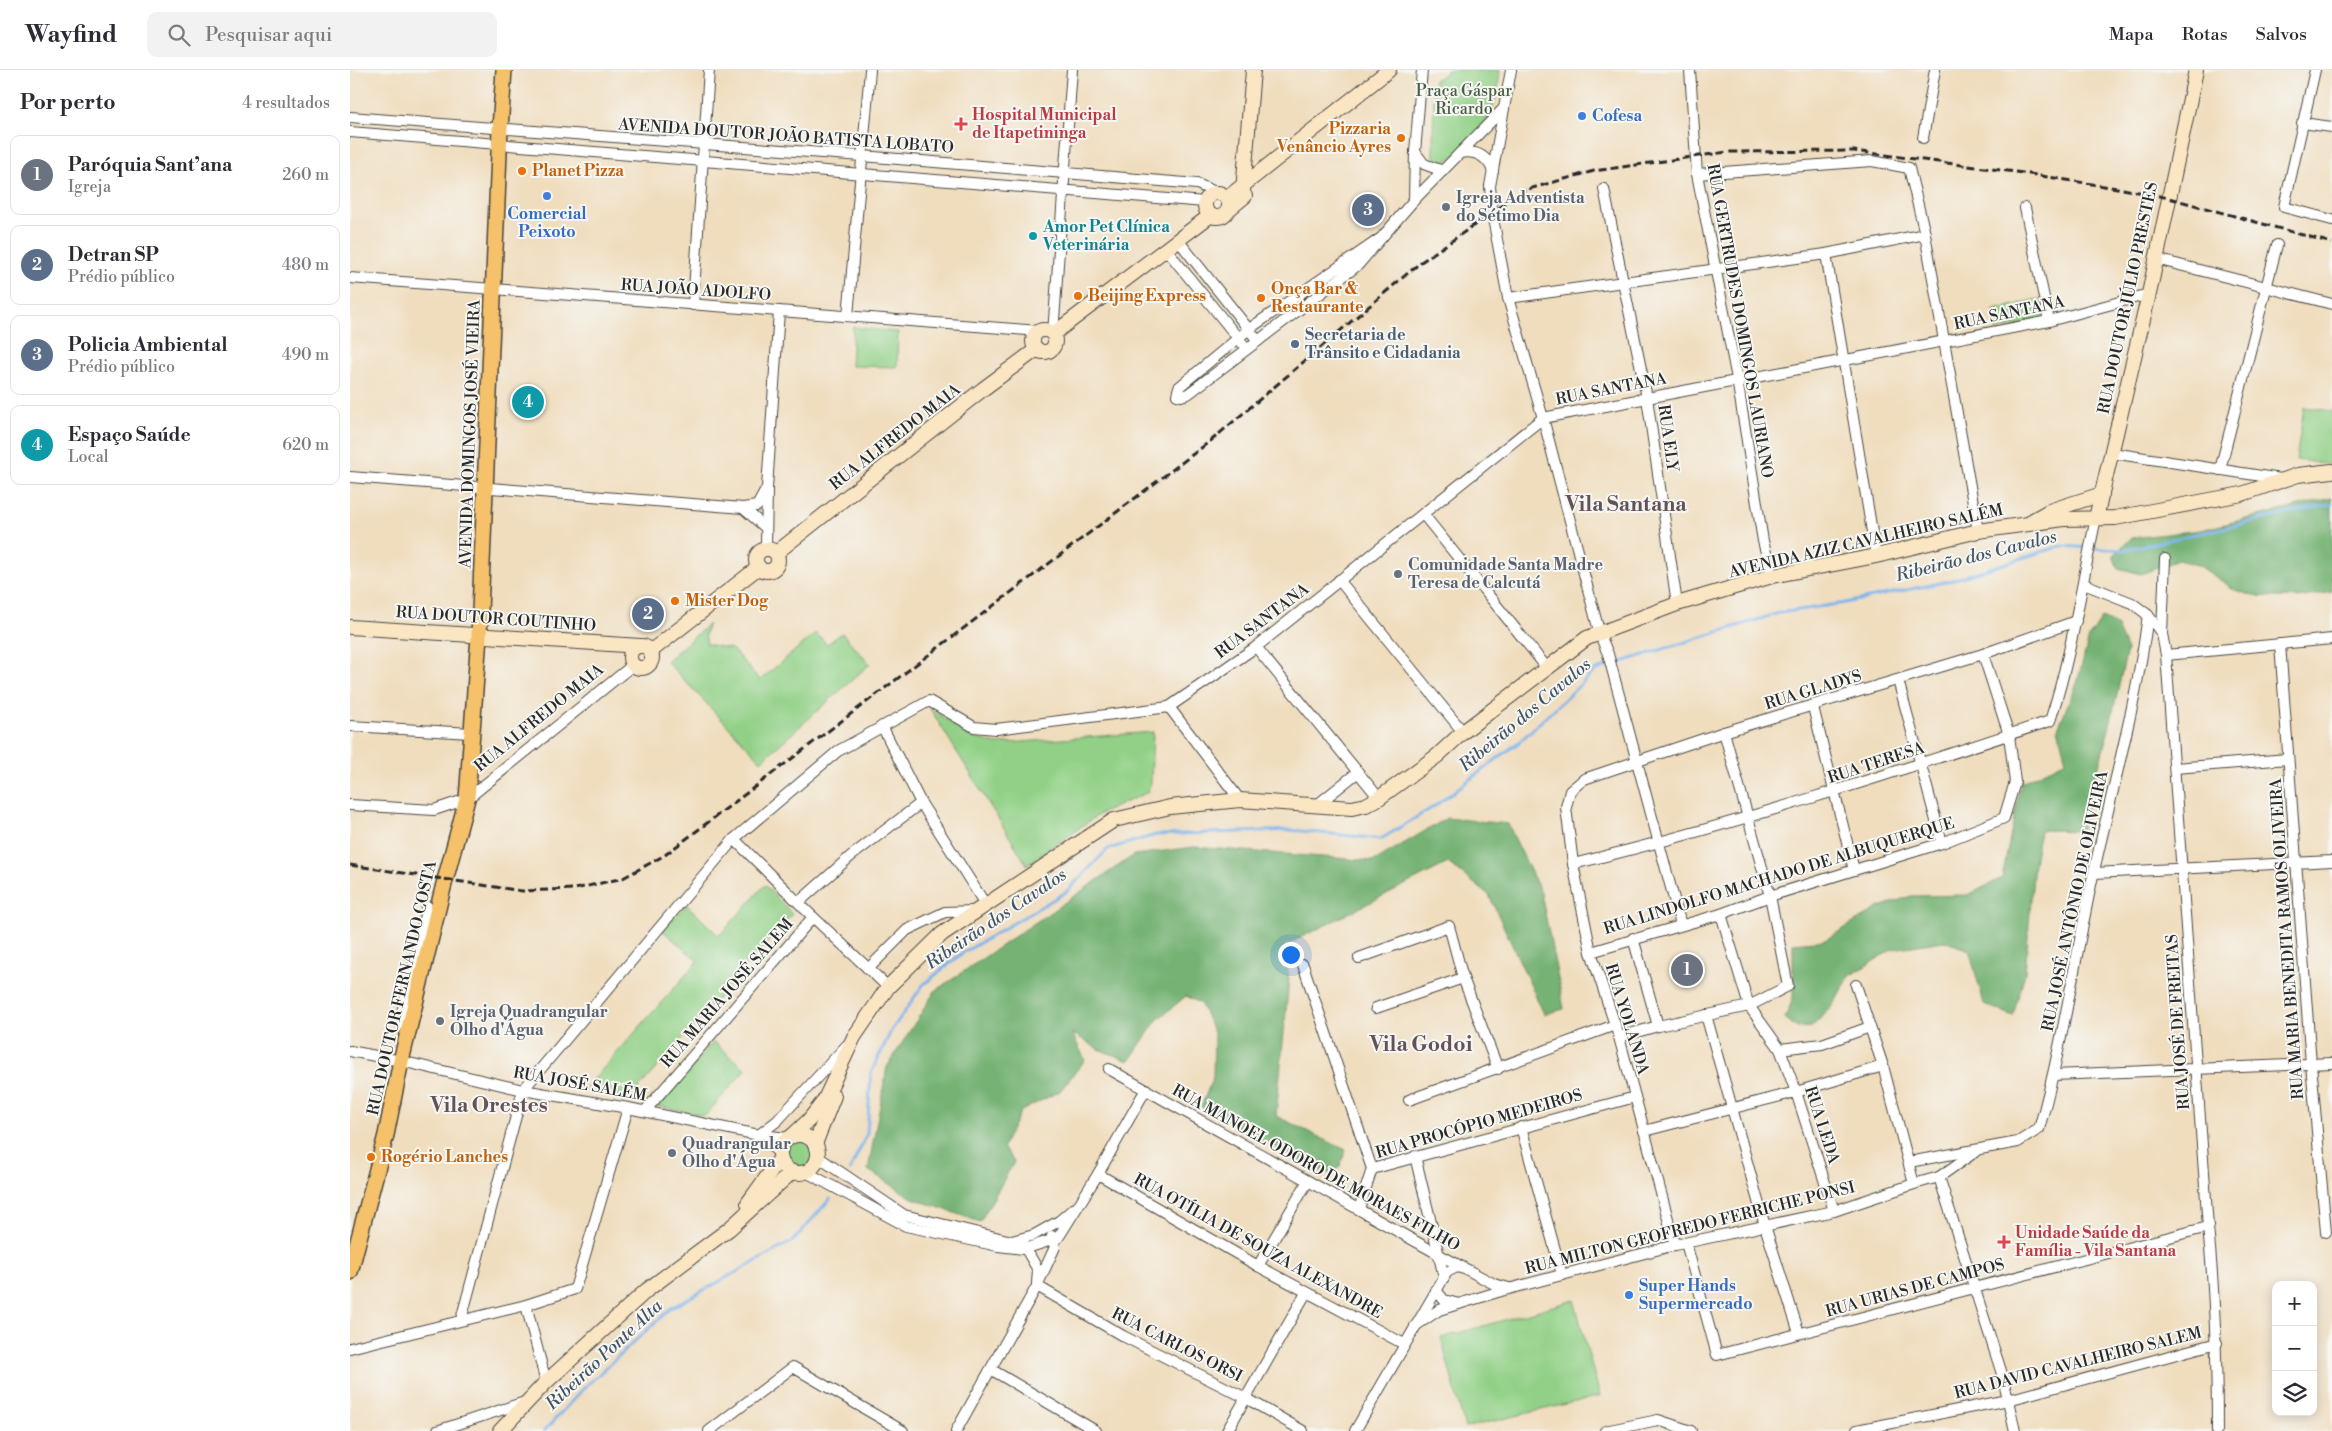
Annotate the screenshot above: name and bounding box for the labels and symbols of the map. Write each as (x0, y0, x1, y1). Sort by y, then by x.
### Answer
park label: Praça Gáspar Ricardo (1416, 81, 1512, 119)
place label: Hospital Municipal de Itapetininga (972, 105, 1117, 143)
place label: Cofesa (1592, 106, 1642, 126)
marker: Cofesa (1576, 110, 1588, 122)
street label: AVENIDA DOUTOR JOÃO BATISTA LOBATO (617, 111, 955, 158)
marker: Hospital Municipal de Itapetininga (954, 117, 968, 131)
place label: Pizzaria Venâncio Ayres (1276, 119, 1391, 157)
marker: Pizzaria Venâncio Ayres (1395, 132, 1407, 144)
place label: Planet Pizza (532, 161, 624, 181)
street label: RUA GERTRUDES DOMINGOS LAURIANO (1702, 162, 1778, 480)
marker: Planet Pizza (516, 165, 528, 177)
street label: RUA DOUTOR JÚLIO PRESTES (2092, 180, 2162, 416)
place label: Igreja Adventista do Sétimo Dia (1456, 188, 1585, 226)
marker: Comercial Peixoto (541, 190, 553, 202)
pin: 3 (1352, 191, 1384, 229)
marker: Igreja Adventista do Sétimo Dia (1440, 201, 1452, 213)
place label: Comercial Peixoto (507, 204, 587, 242)
place label: Amor Pet Clínica Veterinária (1042, 217, 1170, 255)
marker: Amor Pet Clínica Veterinária (1027, 230, 1039, 242)
street label: RUA JOÃO ADOLFO (620, 272, 772, 305)
place label: Onça Bar & Restaurante (1271, 279, 1364, 317)
place label: Beijing Express (1088, 286, 1206, 306)
marker: Beijing Express (1072, 290, 1084, 302)
street label: RUA SANTANA (1952, 291, 2067, 334)
marker: Onça Bar & Restaurante (1255, 292, 1267, 304)
street label: AVENIDA DOMINGOS JOSÉ VIEIRA (453, 298, 485, 570)
place label: Secretaria de Trânsito e Cidadania (1305, 325, 1461, 363)
marker: Secretaria de Trânsito e Cidadania (1289, 338, 1301, 350)
street label: RUA SANTANA (1554, 368, 1669, 410)
street label: RUA ALFREDO MAIA (825, 379, 965, 494)
pin: 4 (512, 383, 544, 421)
street label: RUA ELY (1653, 403, 1683, 474)
district label: Vila Santana (1564, 492, 1687, 518)
street label: AVENIDA AZIZ CAVALHEIRO SALÉM (1725, 498, 2005, 583)
water label: Ribeirão dos Cavalos (1892, 525, 2059, 587)
place label: Comunidade Santa Madre Teresa de Calcutá (1408, 555, 1604, 593)
marker: Comunidade Santa Madre Teresa de Calcutá (1392, 568, 1404, 580)
street label: RUA SANTANA (1211, 578, 1314, 663)
place label: Mister Dog (685, 591, 769, 611)
pin: 2 (632, 595, 664, 633)
marker: Mister Dog (669, 595, 681, 607)
street label: RUA DOUTOR COUTINHO (395, 602, 597, 636)
water label: Ribeirão dos Cavalos (1454, 653, 1596, 778)
street label: RUA ALFREDO MAIA (470, 659, 609, 776)
street label: RUA GLADYS (1762, 666, 1864, 714)
street label: RUA TERESA (1825, 738, 1928, 788)
street label: RUA JOSÉ ANTÔNIO DE OLIVEIRA (2036, 767, 2113, 1033)
street label: RUA MARIA BENEDITA RAMOS OLIVEIRA (2266, 777, 2308, 1100)
street label: RUA LINDOLFO MACHADO DE ALBUQUERQUE (1601, 813, 1957, 939)
street label: RUA DOUTOR FERNANDO COSTA (363, 858, 441, 1117)
water label: Ribeirão dos Cavalos (920, 863, 1071, 975)
street label: RUA MARIA JOSÉ SALEM (655, 913, 797, 1072)
street label: RUA JOSÉ DE FREITAS (2160, 933, 2194, 1111)
your location (1278, 942, 1304, 968)
pin: 1 (1671, 951, 1703, 989)
street label: RUA YOLANDA (1601, 961, 1654, 1078)
place label: Igreja Quadrangular Olho d'Água (450, 1002, 608, 1040)
marker: Igreja Quadrangular Olho d'Água (434, 1015, 446, 1027)
district label: Vila Godoi (1369, 1032, 1473, 1058)
street label: RUA JOSÉ SALÉM (512, 1060, 649, 1106)
street label: RUA MANOEL ODORO DE MORAES FILHO (1169, 1080, 1463, 1256)
street label: RUA PROCÓPIO MEDEIROS (1373, 1083, 1585, 1163)
street label: RUA LEDA (1800, 1084, 1844, 1167)
district label: Vila Orestes (429, 1093, 548, 1119)
place label: Quadrangular Olho d'Água (682, 1134, 791, 1172)
place label: Rogério Lanches (381, 1147, 508, 1167)
marker: Quadrangular Olho d'Água (666, 1147, 678, 1159)
marker: Rogério Lanches (365, 1151, 377, 1163)
street label: RUA OTÍLIA DE SOUZA ALEXANDRE (1130, 1167, 1387, 1323)
street label: RUA MILTON GEOFREDO FERRICHE PONSI (1523, 1177, 1857, 1279)
place label: Unidade Saúde da Família - Vila Santana (2015, 1223, 2177, 1261)
marker: Unidade Saúde da Família - Vila Santana (1997, 1235, 2011, 1249)
street label: RUA URIAS DE CAMPOS (1823, 1254, 2007, 1322)
place label: Super Hands Supermercado (1639, 1276, 1753, 1314)
marker: Super Hands Supermercado (1623, 1289, 1635, 1301)
water label: Ribeirão Ponte Alta (540, 1294, 668, 1416)
street label: RUA CARLOS ORSI (1108, 1303, 1246, 1387)
street label: RUA DAVID CAVALHEIRO SALEM (1952, 1323, 2204, 1403)

